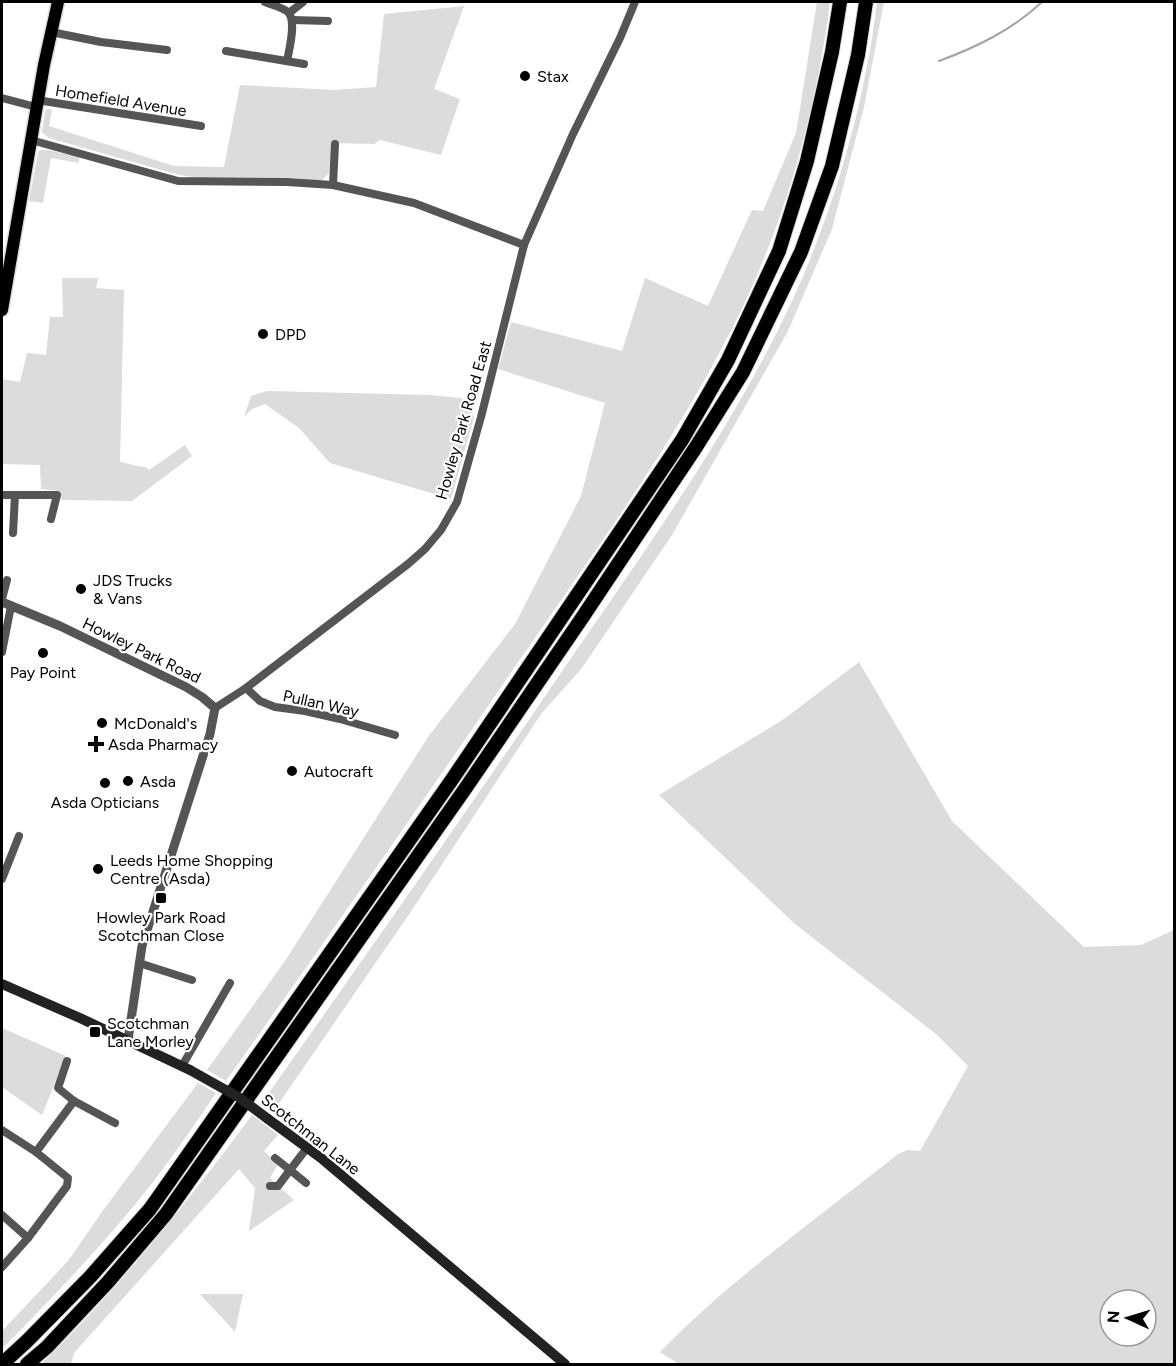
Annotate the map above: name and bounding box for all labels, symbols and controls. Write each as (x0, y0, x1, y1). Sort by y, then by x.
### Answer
place label: Stax (537, 67, 569, 86)
marker: Stax (518, 69, 532, 83)
street label: Homefield Avenue (54, 81, 188, 120)
place label: DPD (275, 325, 306, 344)
marker: DPD (256, 327, 270, 341)
street label: Howley Park Road East (432, 339, 495, 502)
place label: JDS Trucks & Vans (93, 571, 172, 608)
marker: JDS Trucks & Vans (74, 582, 88, 596)
street label: Howley Park Road (80, 614, 204, 687)
marker: Pay Point (36, 646, 50, 660)
place label: Pay Point (10, 663, 76, 682)
street label: Pullan Way (281, 686, 361, 721)
place label: McDonald's (114, 714, 197, 733)
marker: McDonald's (95, 716, 109, 730)
place label: Asda Pharmacy (108, 735, 219, 754)
marker: Asda Pharmacy (89, 737, 103, 751)
place label: Autocraft (304, 762, 373, 781)
marker: Autocraft (285, 764, 299, 778)
place label: Asda (140, 772, 176, 791)
marker: Asda (121, 774, 135, 788)
marker: Asda Opticians (98, 776, 112, 790)
place label: Asda Opticians (51, 793, 159, 812)
place label: Leeds Home Shopping Centre (Asda) (110, 851, 273, 888)
marker: Leeds Home Shopping Centre (Asda) (91, 862, 105, 876)
marker: Howley Park Road Scotchman Close (154, 891, 168, 905)
place label: Howley Park Road Scotchman Close (96, 908, 226, 945)
place label: Scotchman Lane Morley (107, 1014, 194, 1051)
marker: Scotchman Lane Morley (88, 1025, 102, 1039)
street label: Scotchman Lane (258, 1090, 364, 1179)
north arrow (1098, 1288, 1158, 1348)
text: N (1104, 1310, 1123, 1324)

